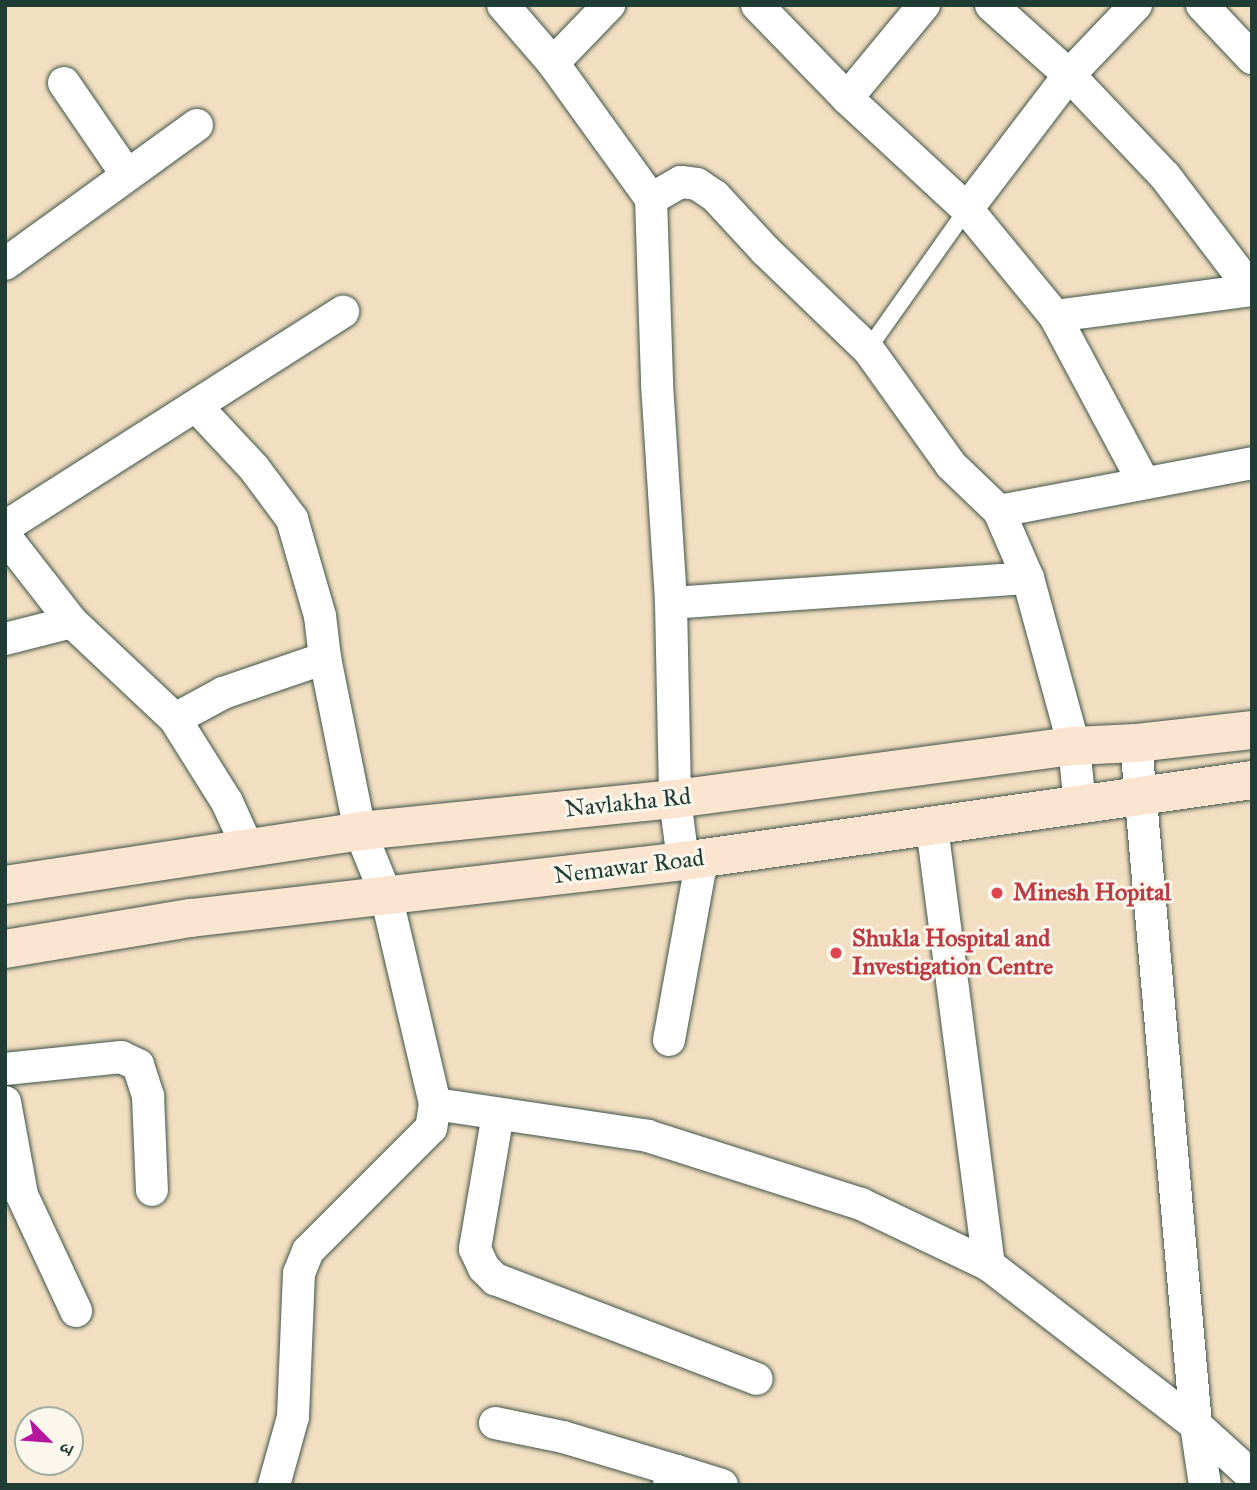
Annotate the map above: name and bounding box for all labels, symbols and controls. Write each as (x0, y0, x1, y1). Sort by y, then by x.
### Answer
street label: Navlakha Rd (564, 782, 692, 824)
street label: Nemawar Road (552, 843, 706, 891)
place label: Minesh Hopital (1013, 879, 1171, 907)
marker: Minesh Hopital (987, 883, 1007, 903)
place label: Shukla Hospital and Investigation Centre (852, 925, 1053, 981)
marker: Shukla Hospital and Investigation Centre (826, 943, 846, 963)
north arrow (14, 1406, 84, 1476)
text: उ (54, 1440, 79, 1458)

